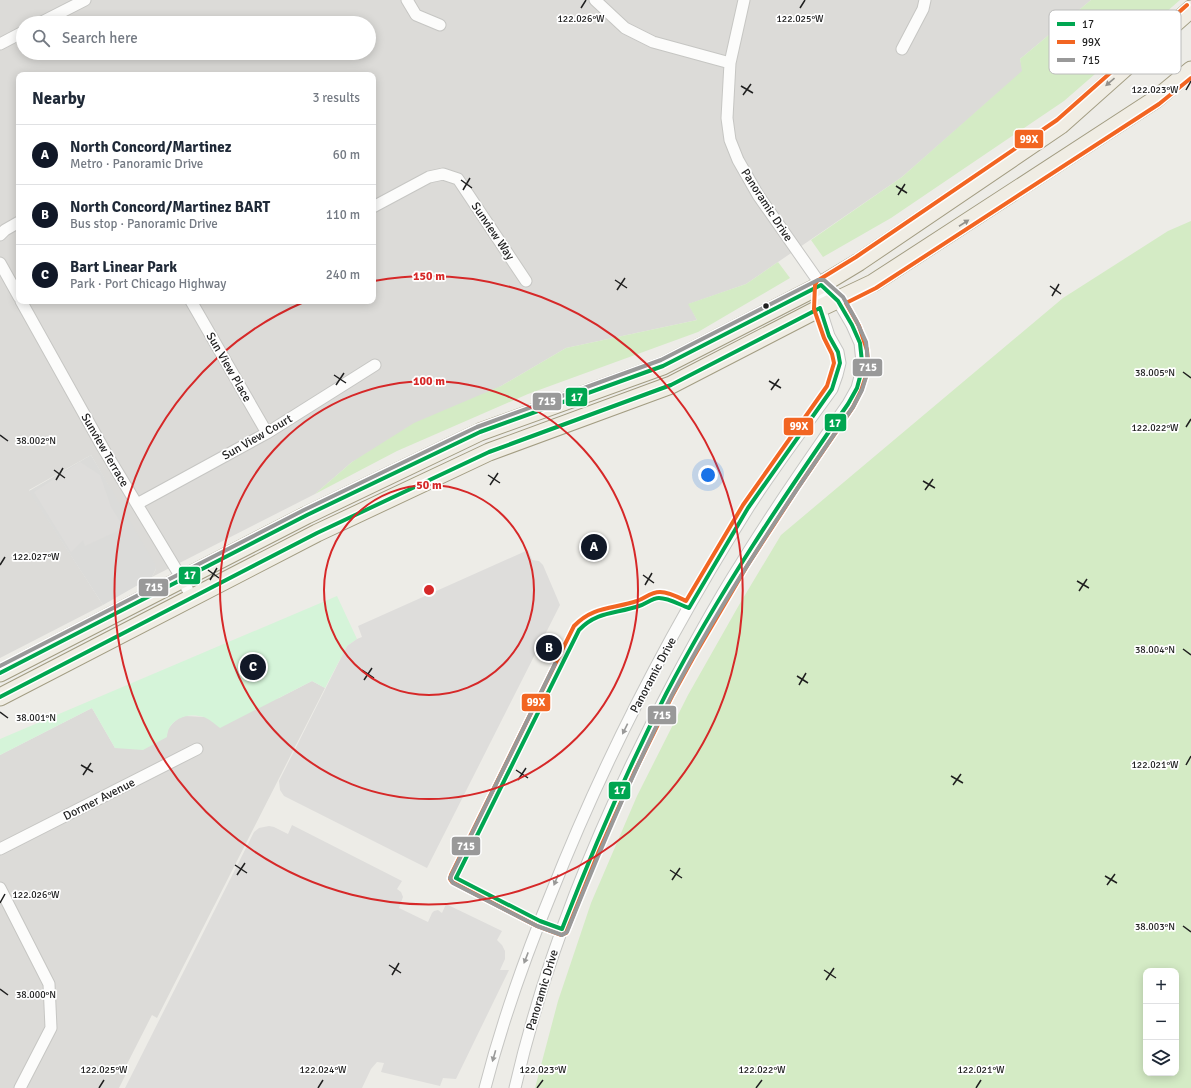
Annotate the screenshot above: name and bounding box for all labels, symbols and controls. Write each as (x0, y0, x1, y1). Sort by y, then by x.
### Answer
legend (1049, 10, 1181, 74)
text: 122.026°W (557, 13, 605, 25)
text: 122.025°W (776, 13, 824, 25)
search box (16, 16, 376, 60)
text: 17 (1082, 18, 1094, 31)
icon: search (30, 27, 52, 49)
text: Search here (62, 29, 138, 47)
text: 99X (1082, 36, 1101, 49)
text: 715 (1082, 54, 1100, 67)
one-way arrow (1105, 77, 1115, 87)
text: 122.023°W (1131, 84, 1179, 96)
text: Nearby (32, 88, 85, 109)
text: 3 results (312, 90, 360, 106)
line badge: 99X (1014, 129, 1044, 149)
text: 99X (1020, 133, 1039, 146)
text: North Concord/Martinez (70, 138, 231, 156)
text: A (41, 147, 49, 163)
text: 60 m (333, 147, 360, 163)
text: Metro · Panoramic Drive (70, 156, 203, 172)
street label: Panoramic Drive (737, 166, 796, 244)
text: North Concord/Martinez BART (70, 198, 270, 216)
street label: Sunview Way (468, 199, 518, 263)
text: B (41, 207, 49, 223)
text: 110 m (326, 207, 360, 223)
text: Bus stop · Panoramic Drive (70, 216, 218, 232)
one-way arrow (959, 219, 969, 227)
text: Bart Linear Park (70, 258, 177, 276)
text: C (41, 267, 49, 283)
text: 240 m (326, 267, 360, 283)
text: 150 m (413, 269, 445, 284)
text: Park · Port Chicago Highway (70, 276, 226, 292)
unlabelled marker (761, 301, 771, 311)
street label: Sun View Place (203, 330, 254, 405)
line badge: 715 (852, 358, 883, 377)
text: 715 (859, 361, 877, 374)
text: 38.005°N (1135, 367, 1175, 379)
text: 100 m (413, 374, 445, 389)
line badge: 17 (565, 387, 588, 407)
text: 17 (571, 391, 583, 404)
line badge: 715 (532, 392, 562, 411)
text: 715 (538, 395, 556, 408)
street label: Sunview Terrace (77, 411, 132, 490)
street label: Sun View Court (219, 411, 295, 464)
line badge: 17 (824, 413, 847, 432)
line badge: 99X (783, 417, 814, 436)
text: 17 (829, 417, 841, 430)
text: 99X (790, 420, 809, 433)
text: 122.022°W (1131, 422, 1179, 434)
text: 38.002°N (16, 435, 56, 447)
your location (698, 465, 718, 485)
text: 50 m (416, 478, 442, 493)
pin: A (581, 532, 607, 562)
text: 122.027°W (12, 551, 60, 563)
line badge: 17 (178, 566, 201, 585)
text: 17 (184, 569, 196, 582)
line badge: 715 (138, 578, 169, 597)
text: 715 (145, 581, 163, 594)
centre of rings (422, 583, 436, 597)
pin: B (536, 633, 562, 663)
street label: Panoramic Drive (627, 635, 680, 716)
text: 38.004°N (1135, 644, 1175, 656)
pin: C (240, 652, 266, 682)
line badge: 99X (521, 693, 551, 712)
text: 99X (527, 696, 546, 709)
line badge: 715 (647, 705, 677, 725)
text: 715 (653, 709, 671, 722)
text: 38.001°N (16, 712, 56, 724)
one-way arrow (622, 723, 628, 734)
text: 122.021°W (1131, 759, 1179, 771)
street label: Dormer Avenue (61, 775, 138, 824)
line badge: 17 (608, 781, 631, 800)
text: 17 (614, 784, 626, 797)
line badge: 715 (451, 836, 481, 856)
text: 715 (457, 840, 475, 853)
one-way arrow (553, 874, 559, 886)
text: 122.026°W (12, 889, 60, 901)
text: 38.003°N (1135, 921, 1175, 933)
street label: Panoramic Drive (523, 948, 562, 1032)
one-way arrow (522, 952, 528, 964)
map controls (1143, 968, 1179, 1076)
button: + (1143, 968, 1179, 1004)
text: 38.000°N (16, 989, 56, 1001)
button: − (1143, 1004, 1179, 1040)
button: layers (1143, 1040, 1179, 1076)
one-way arrow (491, 1051, 497, 1063)
text: 122.025°W (80, 1064, 128, 1076)
text: 122.024°W (299, 1064, 347, 1076)
text: 122.023°W (519, 1064, 567, 1076)
text: 122.022°W (738, 1064, 786, 1076)
text: 122.021°W (957, 1064, 1005, 1076)

